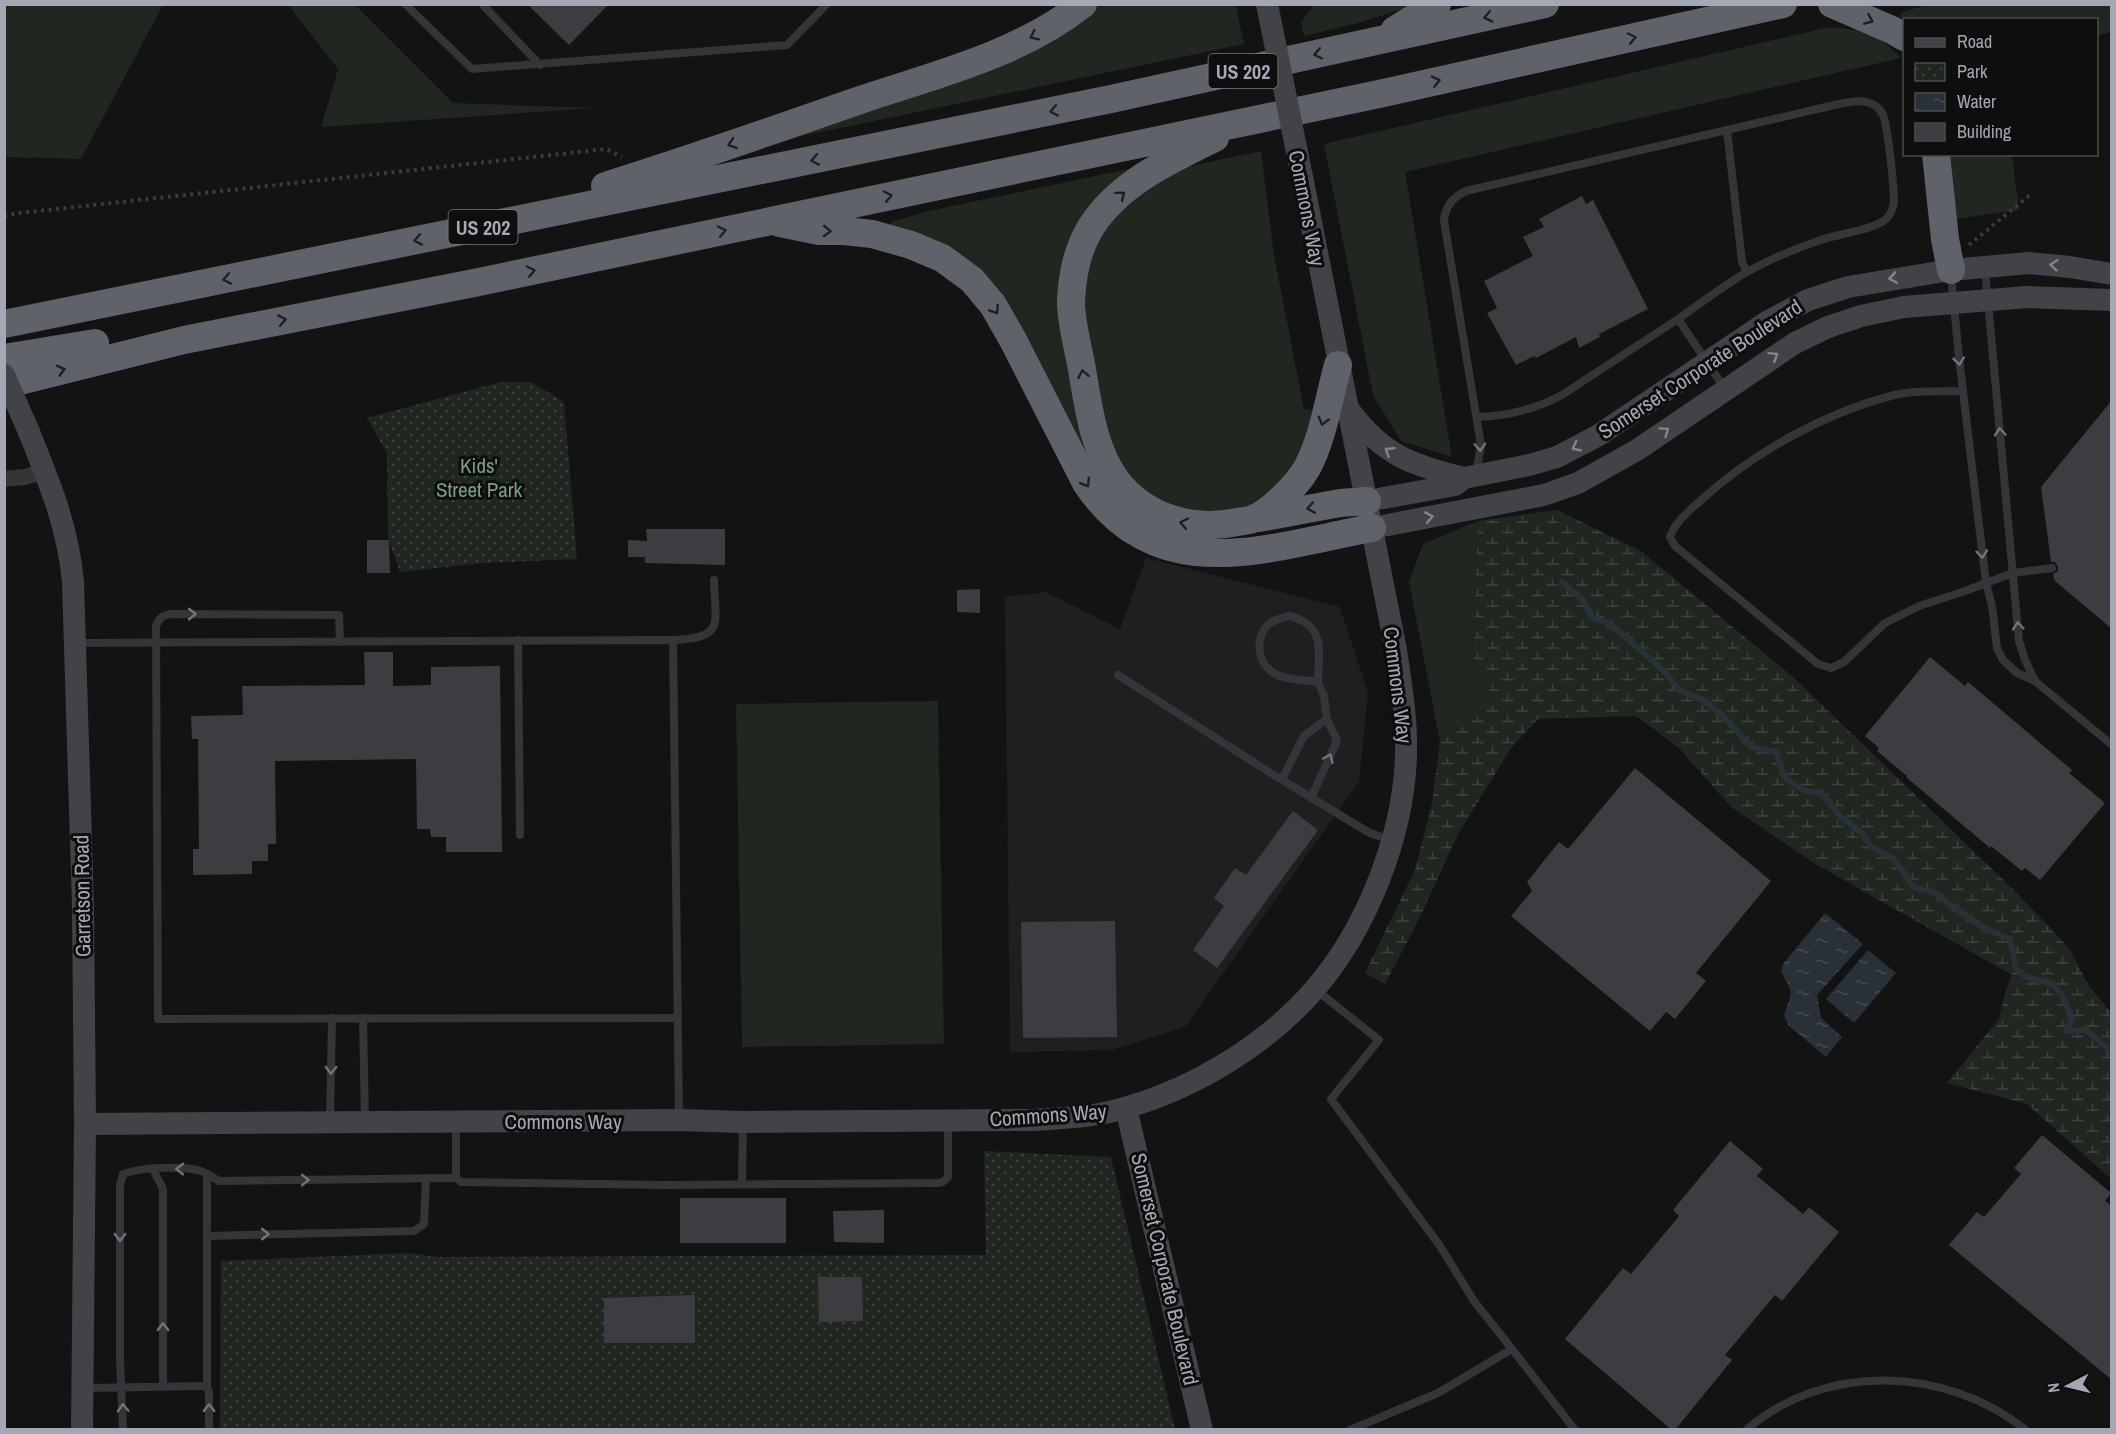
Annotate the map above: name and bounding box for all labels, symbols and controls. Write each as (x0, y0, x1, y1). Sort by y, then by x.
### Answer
one-way arrow (1483, 10, 1493, 23)
one-way arrow (1862, 13, 1873, 25)
legend (1903, 18, 2098, 156)
one-way arrow (1030, 29, 1041, 41)
text: Road (1957, 29, 1992, 54)
one-way arrow (1627, 32, 1637, 45)
one-way arrow (1314, 47, 1324, 60)
road number: US 202 (1208, 54, 1278, 88)
text: Park (1957, 59, 1988, 84)
one-way arrow (1431, 76, 1441, 89)
text: Water (1957, 89, 1996, 114)
one-way arrow (1049, 104, 1059, 117)
text: Building (1957, 119, 2012, 144)
one-way arrow (727, 137, 738, 150)
street label: Commons Way (1282, 148, 1332, 269)
one-way arrow (811, 153, 821, 166)
one-way arrow (883, 190, 893, 203)
one-way arrow (1114, 191, 1125, 202)
road number: US 202 (448, 210, 518, 244)
one-way arrow (717, 225, 727, 238)
one-way arrow (822, 225, 831, 237)
one-way arrow (414, 233, 424, 246)
one-way arrow (2049, 259, 2058, 272)
one-way arrow (526, 265, 536, 278)
one-way arrow (223, 272, 233, 285)
one-way arrow (1888, 272, 1897, 284)
street label: Somerset Corporate Boulevard (1593, 292, 1807, 446)
one-way arrow (988, 304, 1000, 314)
one-way arrow (277, 315, 287, 328)
one-way arrow (1768, 352, 1778, 364)
one-way arrow (1952, 356, 1965, 365)
one-way arrow (55, 365, 66, 377)
one-way arrow (1077, 369, 1090, 379)
one-way arrow (1318, 415, 1330, 426)
one-way arrow (1658, 427, 1669, 438)
one-way arrow (1994, 427, 2007, 436)
one-way arrow (1571, 440, 1582, 451)
one-way arrow (1474, 442, 1486, 451)
one-way arrow (1385, 447, 1396, 458)
park label: Kids' Street Park (436, 451, 522, 504)
one-way arrow (1078, 476, 1089, 487)
one-way arrow (1306, 502, 1316, 514)
one-way arrow (1424, 511, 1434, 524)
one-way arrow (1179, 517, 1189, 530)
one-way arrow (1975, 550, 1988, 559)
one-way arrow (187, 608, 196, 620)
one-way arrow (2012, 621, 2025, 630)
street label: Commons Way (1376, 625, 1420, 745)
one-way arrow (1322, 754, 1334, 765)
street label: Garretson Road (66, 834, 98, 958)
one-way arrow (325, 1066, 337, 1075)
street label: Commons Way (989, 1096, 1108, 1134)
street label: Commons Way (504, 1107, 622, 1136)
street label: Somerset Corporate Boulevard (1124, 1150, 1206, 1388)
one-way arrow (175, 1163, 184, 1176)
one-way arrow (301, 1173, 310, 1186)
one-way arrow (261, 1228, 270, 1241)
one-way arrow (114, 1232, 126, 1241)
one-way arrow (157, 1322, 169, 1331)
north arrow (2038, 1356, 2098, 1416)
text: N (2042, 1382, 2065, 1394)
one-way arrow (203, 1403, 215, 1412)
one-way arrow (116, 1404, 129, 1413)

